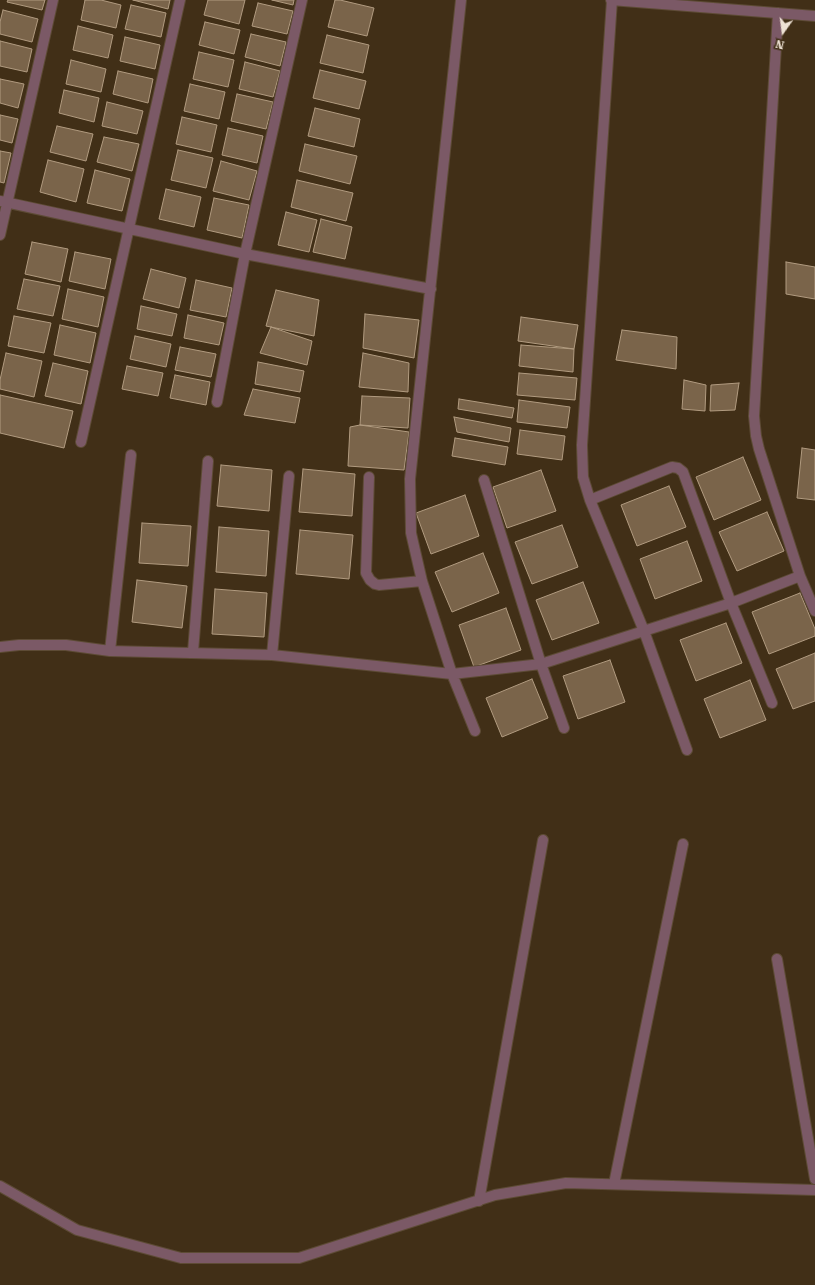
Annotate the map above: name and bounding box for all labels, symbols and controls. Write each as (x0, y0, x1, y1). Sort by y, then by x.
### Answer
north arrow (763, 12, 803, 52)
text: N (774, 37, 786, 51)

